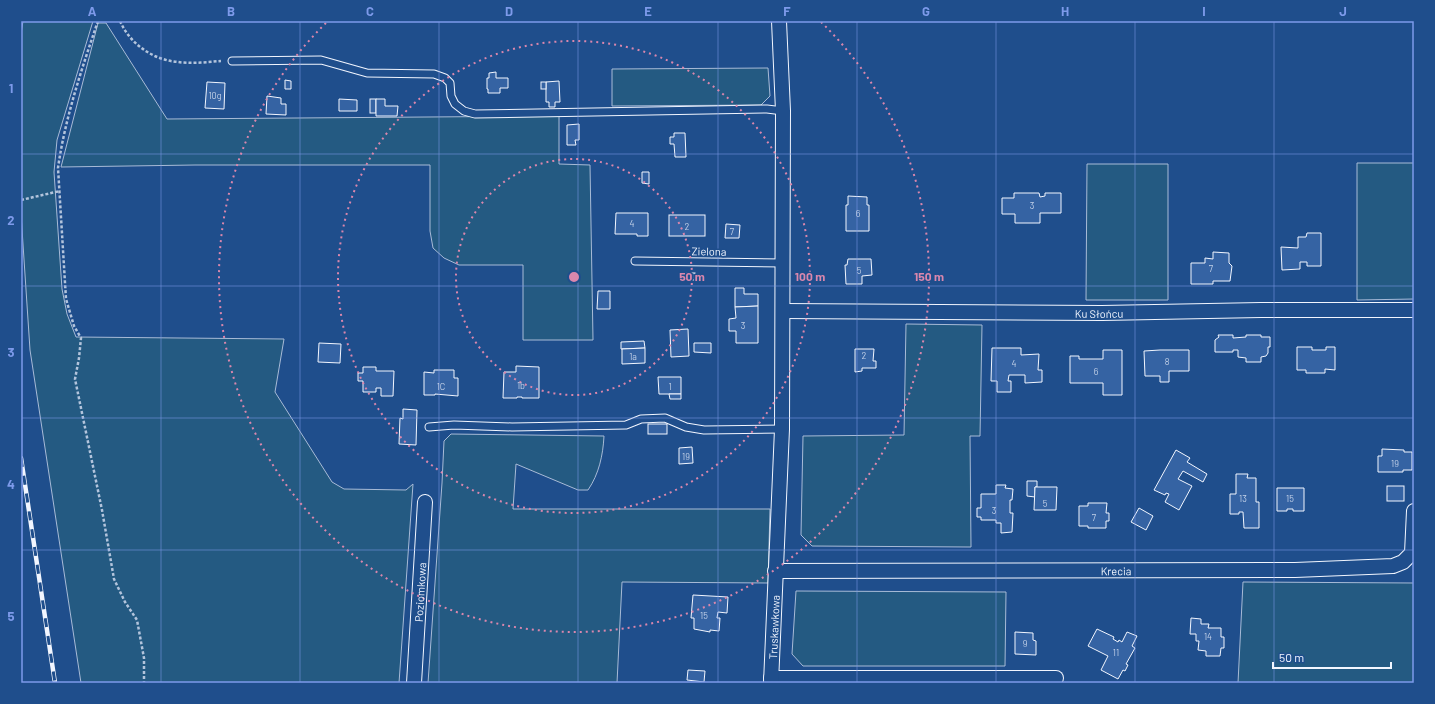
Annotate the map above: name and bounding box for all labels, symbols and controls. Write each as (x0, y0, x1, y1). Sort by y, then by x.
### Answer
text: A (88, 3, 97, 19)
text: B (227, 3, 235, 19)
text: C (366, 3, 374, 19)
text: D (505, 3, 513, 19)
text: E (644, 3, 652, 19)
text: F (783, 3, 791, 19)
text: G (922, 3, 930, 19)
text: H (1061, 3, 1069, 19)
text: I (1202, 3, 1206, 19)
text: J (1339, 3, 1347, 19)
text: 1 (9, 80, 13, 96)
house number: 10g (208, 90, 222, 101)
house number: 3 (1030, 200, 1035, 211)
house number: 6 (856, 208, 861, 219)
text: 2 (7, 212, 15, 228)
house number: 4 (630, 218, 635, 229)
house number: 2 (685, 221, 690, 232)
house number: 7 (730, 226, 735, 237)
street label: Zielona (691, 244, 727, 258)
house number: 7 (1209, 263, 1214, 274)
house number: 5 (857, 265, 862, 276)
text: 50 m (679, 269, 705, 283)
text: 100 m (795, 269, 825, 283)
text: 150 m (914, 269, 944, 283)
centre of rings (567, 270, 581, 284)
street label: Ku Słońcu (1075, 306, 1123, 320)
house number: 3 (741, 320, 746, 331)
text: 3 (7, 344, 15, 360)
house number: 2 (862, 350, 867, 361)
house number: 1a (629, 351, 637, 362)
house number: 8 (1165, 356, 1170, 367)
house number: 4 (1012, 358, 1017, 369)
house number: 6 (1094, 366, 1099, 377)
house number: 1b (517, 380, 525, 391)
house number: 1C (437, 381, 445, 392)
house number: 1 (668, 381, 672, 392)
house number: 19 (682, 451, 690, 462)
house number: 19 (1391, 458, 1399, 469)
text: 4 (7, 476, 15, 492)
house number: 13 (1239, 493, 1247, 504)
house number: 15 (1286, 493, 1294, 504)
house number: 5 (1043, 498, 1048, 509)
house number: 3 (992, 505, 997, 516)
house number: 7 (1092, 512, 1097, 523)
street label: Poziomkowa (411, 562, 428, 622)
street label: Krecia (1101, 564, 1131, 577)
street label: Truskawkowa (766, 595, 781, 659)
text: 5 (7, 608, 15, 624)
house number: 15 (700, 610, 708, 621)
house number: 14 (1204, 631, 1212, 642)
house number: 9 (1023, 638, 1028, 649)
scale bar (1273, 644, 1391, 670)
house number: 11 (1113, 647, 1119, 658)
text: 50 m (1279, 650, 1304, 664)

